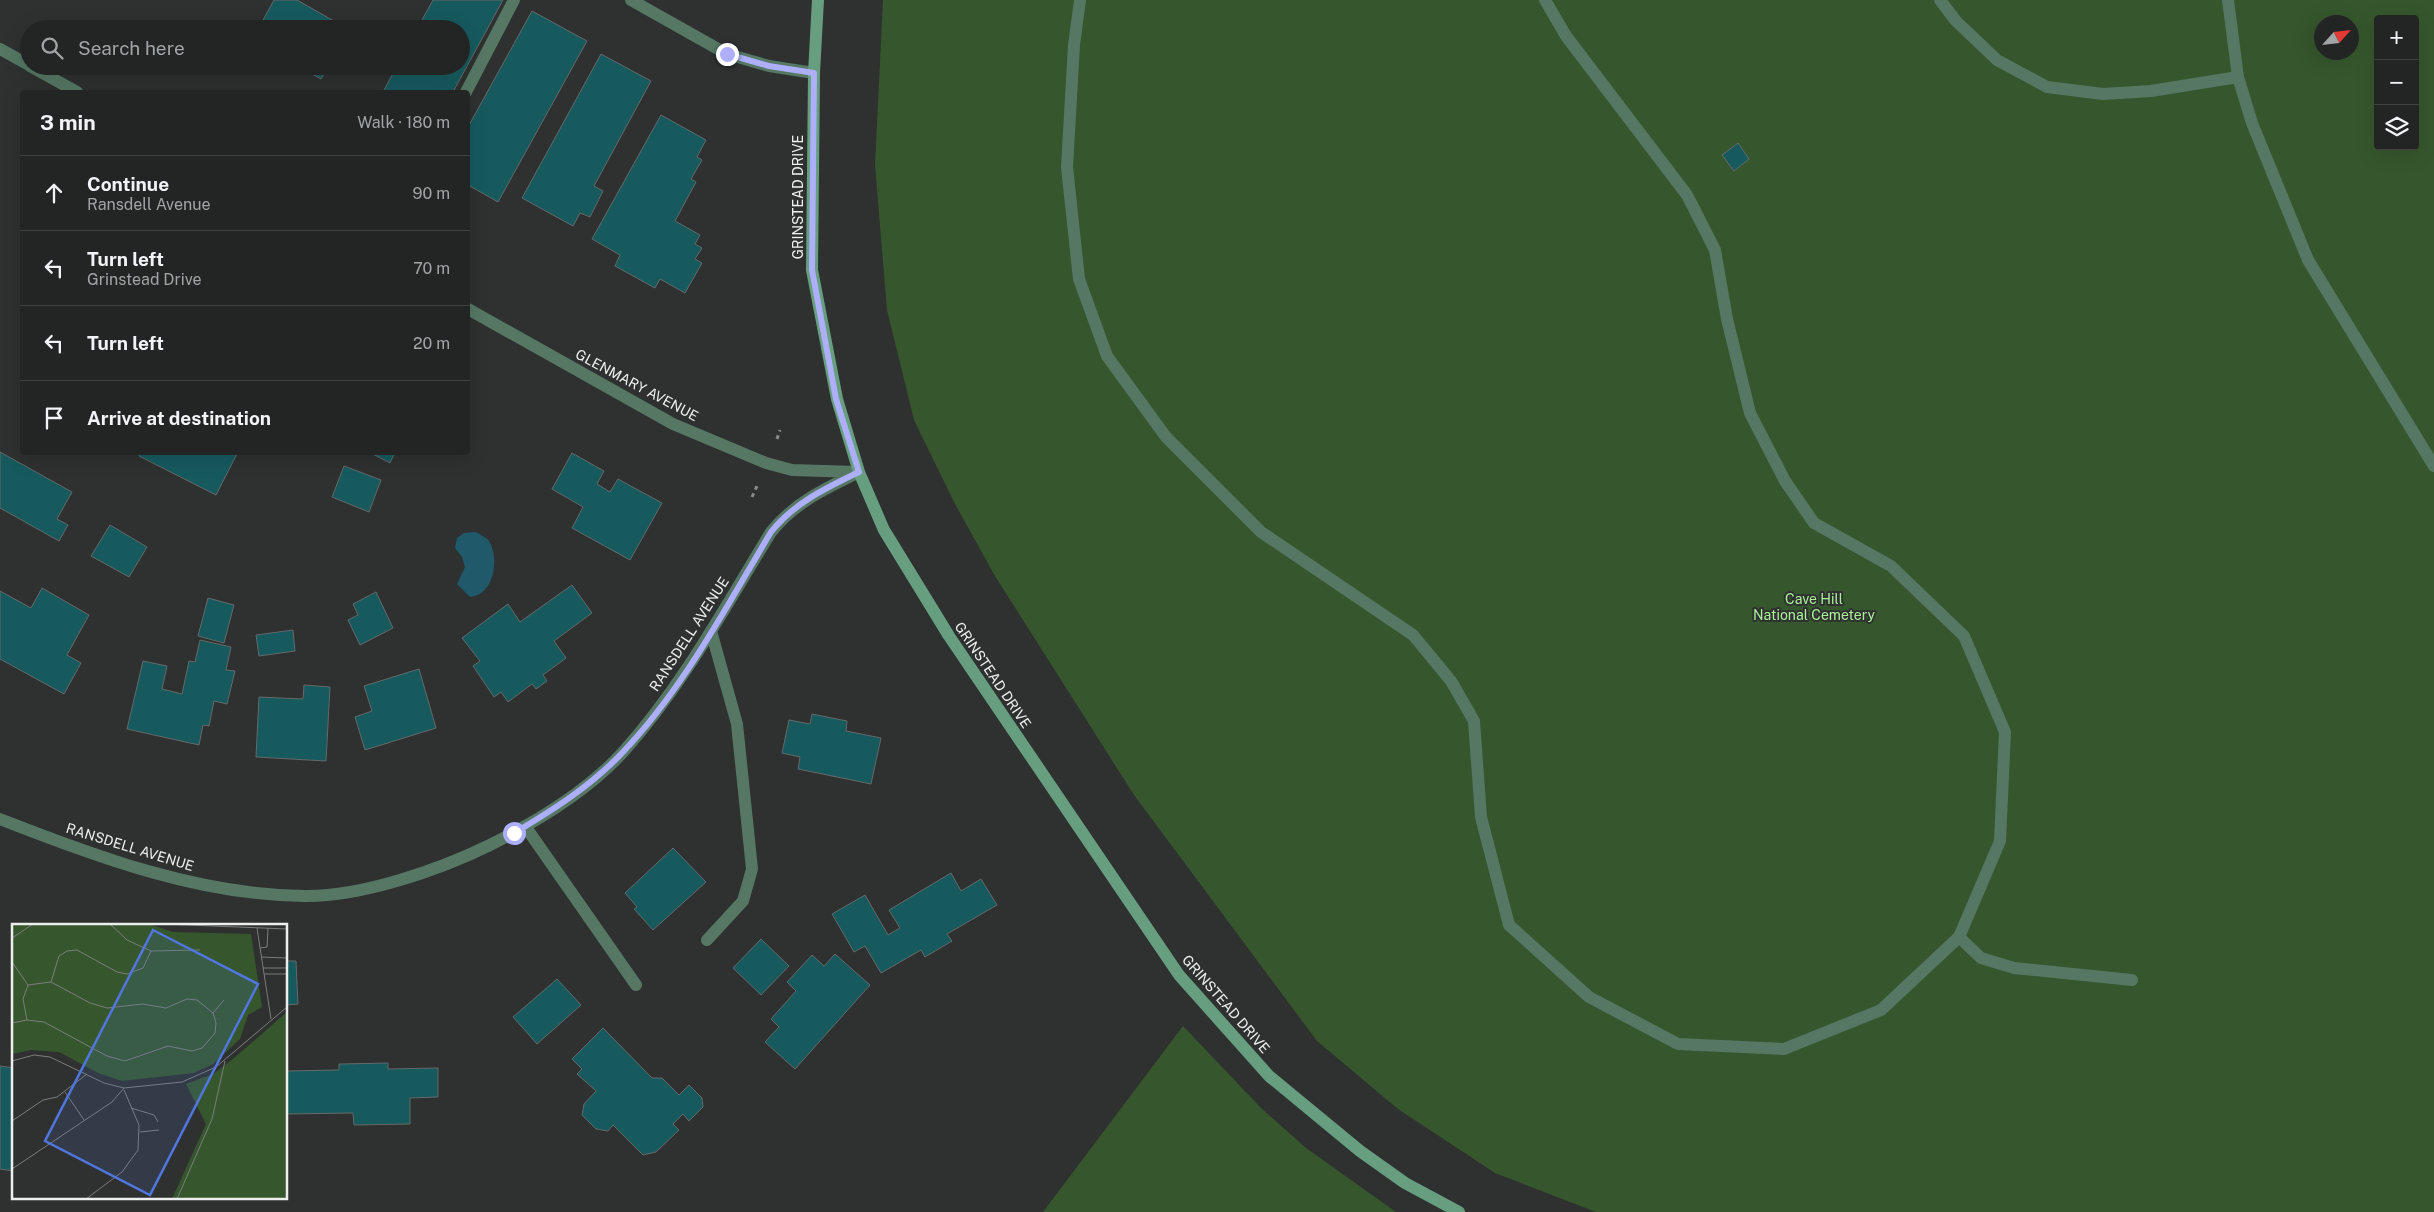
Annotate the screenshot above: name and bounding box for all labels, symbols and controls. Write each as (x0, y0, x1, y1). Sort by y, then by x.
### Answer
north arrow (2314, 15, 2359, 60)
map controls (2374, 15, 2419, 150)
button: + (2374, 15, 2419, 60)
search box (20, 20, 470, 75)
icon: search (38, 34, 66, 62)
text: Search here (78, 37, 185, 59)
route end (716, 43, 739, 66)
button: − (2374, 60, 2419, 105)
button: layers (2374, 105, 2419, 150)
text: 3 min (40, 110, 96, 135)
text: Walk · 180 m (357, 113, 450, 132)
street label: GRINSTEAD DRIVE (790, 135, 806, 259)
text: Continue (87, 173, 169, 195)
icon: ahead (40, 179, 68, 207)
text: 90 m (413, 184, 450, 203)
text: Ransdell Avenue (87, 195, 211, 214)
text: Turn left (87, 248, 164, 270)
icon: left (40, 254, 68, 282)
text: 70 m (413, 259, 450, 278)
text: Grinstead Drive (87, 270, 202, 289)
icon: left (40, 329, 68, 357)
text: Turn left (87, 332, 164, 354)
text: 20 m (413, 334, 450, 353)
street label: GLENMARY AVENUE (573, 346, 701, 424)
icon: arrive (40, 404, 68, 432)
text: Arrive at destination (87, 407, 271, 429)
street label: RANSDELL AVENUE (646, 574, 732, 694)
park label: Cave Hill National Cemetery (1753, 591, 1875, 623)
street label: GRINSTEAD DRIVE (952, 619, 1034, 731)
street label: RANSDELL AVENUE (64, 820, 196, 874)
route start (503, 822, 526, 845)
inset map (12, 924, 288, 1200)
street label: GRINSTEAD DRIVE (1179, 952, 1273, 1056)

